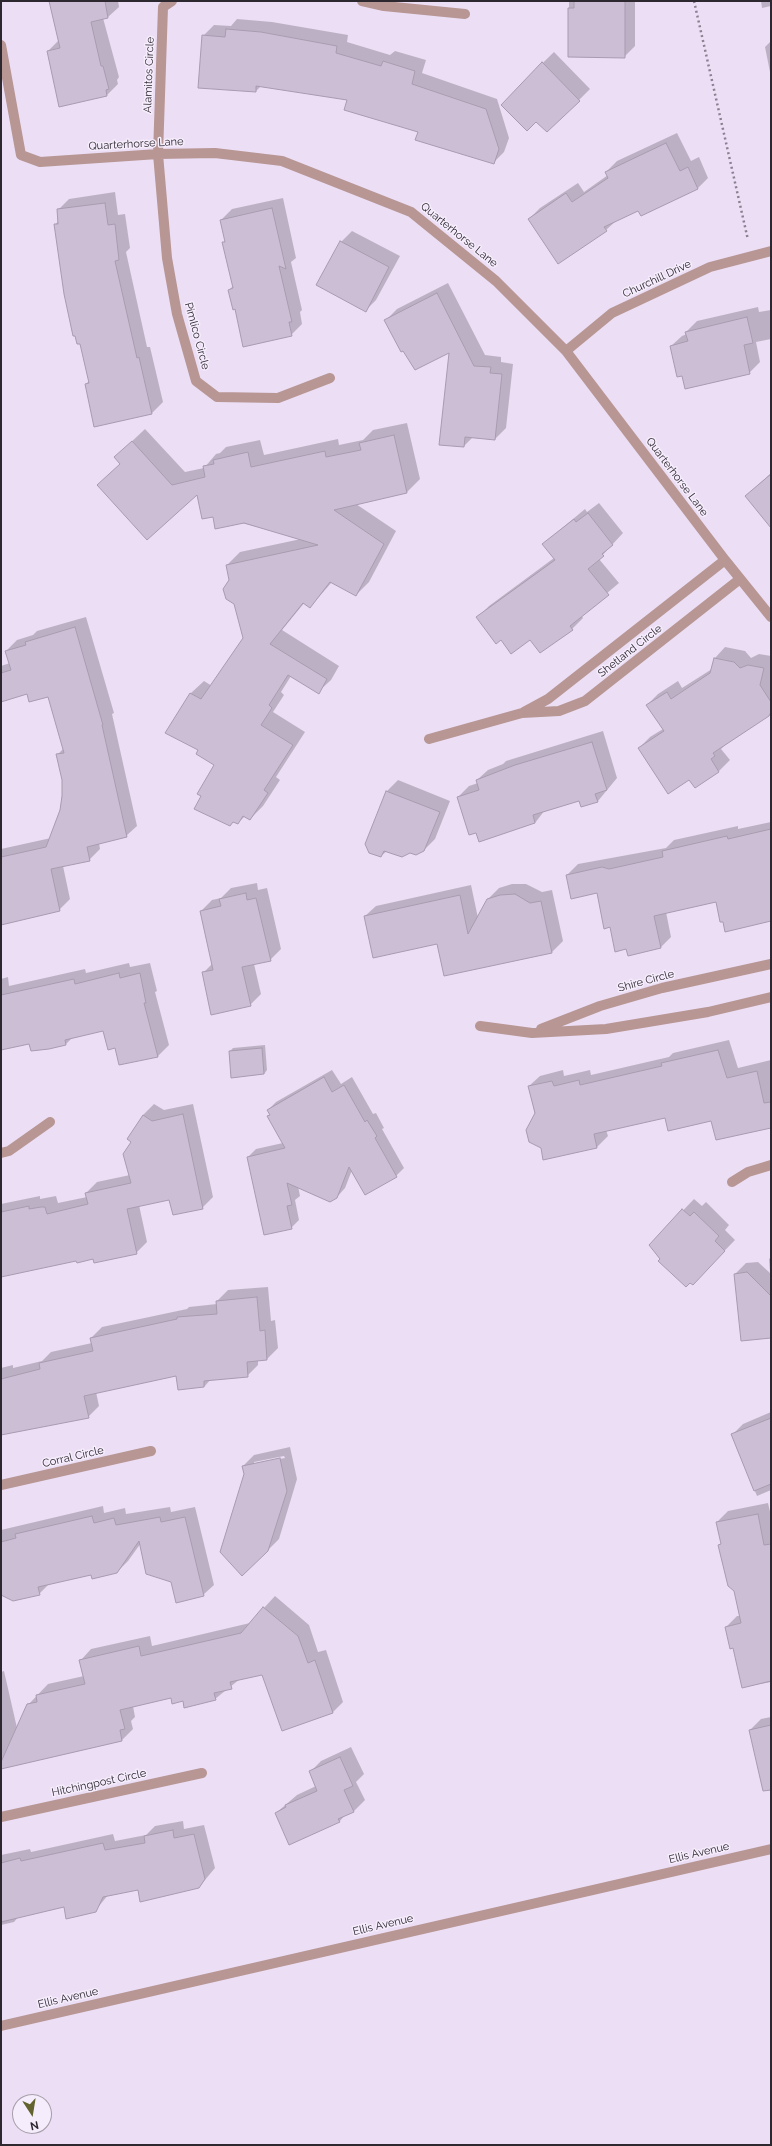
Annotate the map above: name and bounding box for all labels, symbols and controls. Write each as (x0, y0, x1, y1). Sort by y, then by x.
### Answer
street label: Alamitos Circle (141, 37, 157, 113)
street label: Quarterhorse Lane (88, 135, 184, 153)
street label: Quarterhorse Lane (418, 200, 500, 270)
street label: Churchill Drive (621, 257, 693, 301)
street label: Pimlico Circle (182, 301, 212, 371)
street label: Quarterhorse Lane (643, 435, 711, 519)
street label: Shetland Circle (595, 622, 665, 680)
street label: Shire Circle (616, 967, 676, 995)
street label: Corral Circle (41, 1444, 105, 1470)
street label: Hitchingpost Circle (50, 1767, 148, 1799)
street label: Ellis Avenue (667, 1840, 731, 1866)
street label: Ellis Avenue (351, 1912, 415, 1938)
street label: Ellis Avenue (36, 1985, 100, 2011)
north arrow (12, 2094, 52, 2134)
text: N (29, 2118, 40, 2132)

